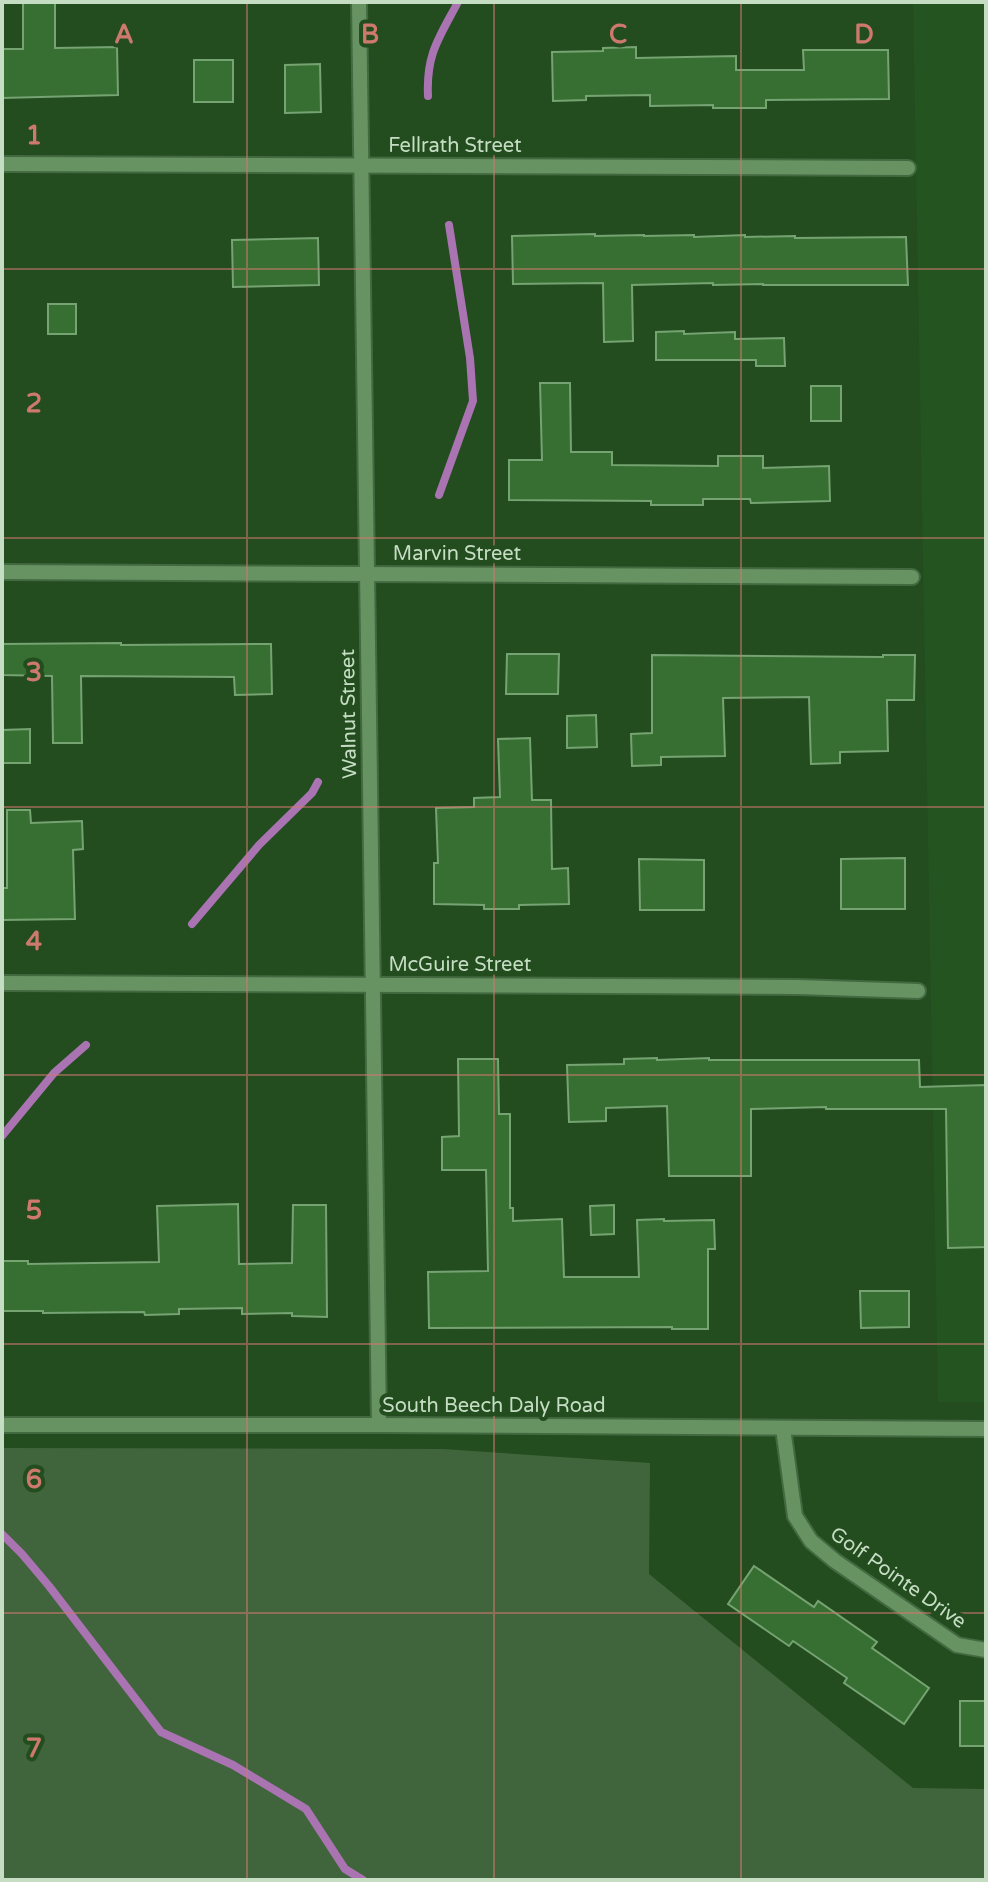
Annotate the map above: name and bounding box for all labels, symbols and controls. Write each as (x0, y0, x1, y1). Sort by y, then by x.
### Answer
text: A (114, 19, 134, 50)
text: B (361, 19, 379, 50)
text: C (609, 19, 627, 50)
text: D (854, 19, 874, 50)
text: 1 (26, 120, 42, 151)
street label: Fellrath Street (388, 134, 522, 158)
text: 2 (26, 388, 42, 419)
street label: Marvin Street (393, 542, 522, 566)
street label: Walnut Street (336, 648, 362, 779)
text: 3 (26, 657, 42, 688)
text: 4 (26, 926, 42, 957)
street label: McGuire Street (389, 953, 532, 977)
text: 5 (26, 1195, 42, 1226)
street label: South Beech Daly Road (382, 1394, 606, 1418)
text: 6 (26, 1464, 42, 1495)
street label: Golf Pointe Drive (825, 1522, 971, 1634)
text: 7 (26, 1733, 42, 1764)

